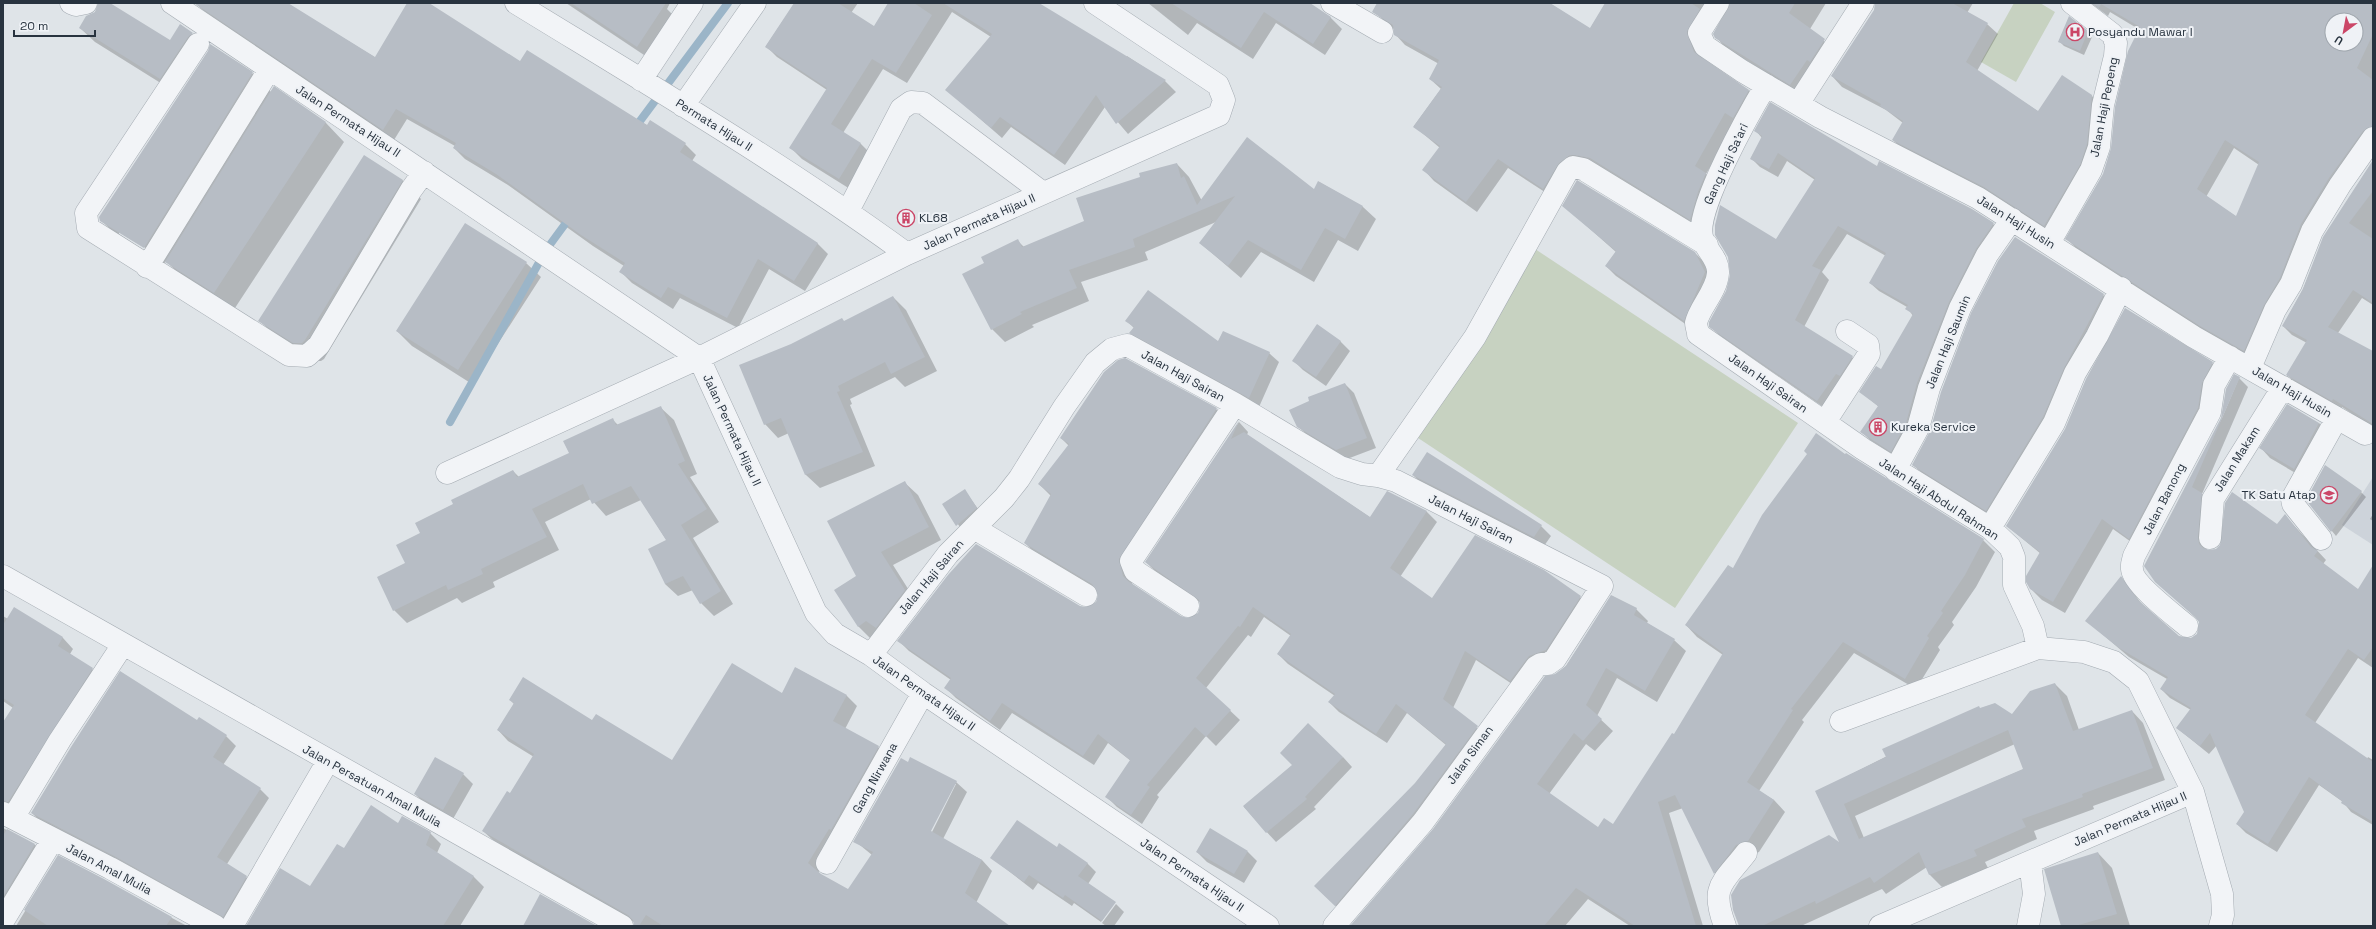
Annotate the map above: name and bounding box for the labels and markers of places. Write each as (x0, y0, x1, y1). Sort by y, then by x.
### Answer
hospital icon: Posyandu Mawar I (2065, 22, 2085, 42)
place label: Posyandu Mawar I (2088, 24, 2193, 40)
building icon: KL68 (896, 208, 916, 228)
place label: KL68 (919, 210, 948, 226)
building icon: Kureka Service (1868, 417, 1888, 437)
place label: Kureka Service (1891, 419, 1976, 435)
school or university icon: TK Satu Atap (2319, 485, 2339, 505)
place label: TK Satu Atap (2241, 487, 2316, 503)

